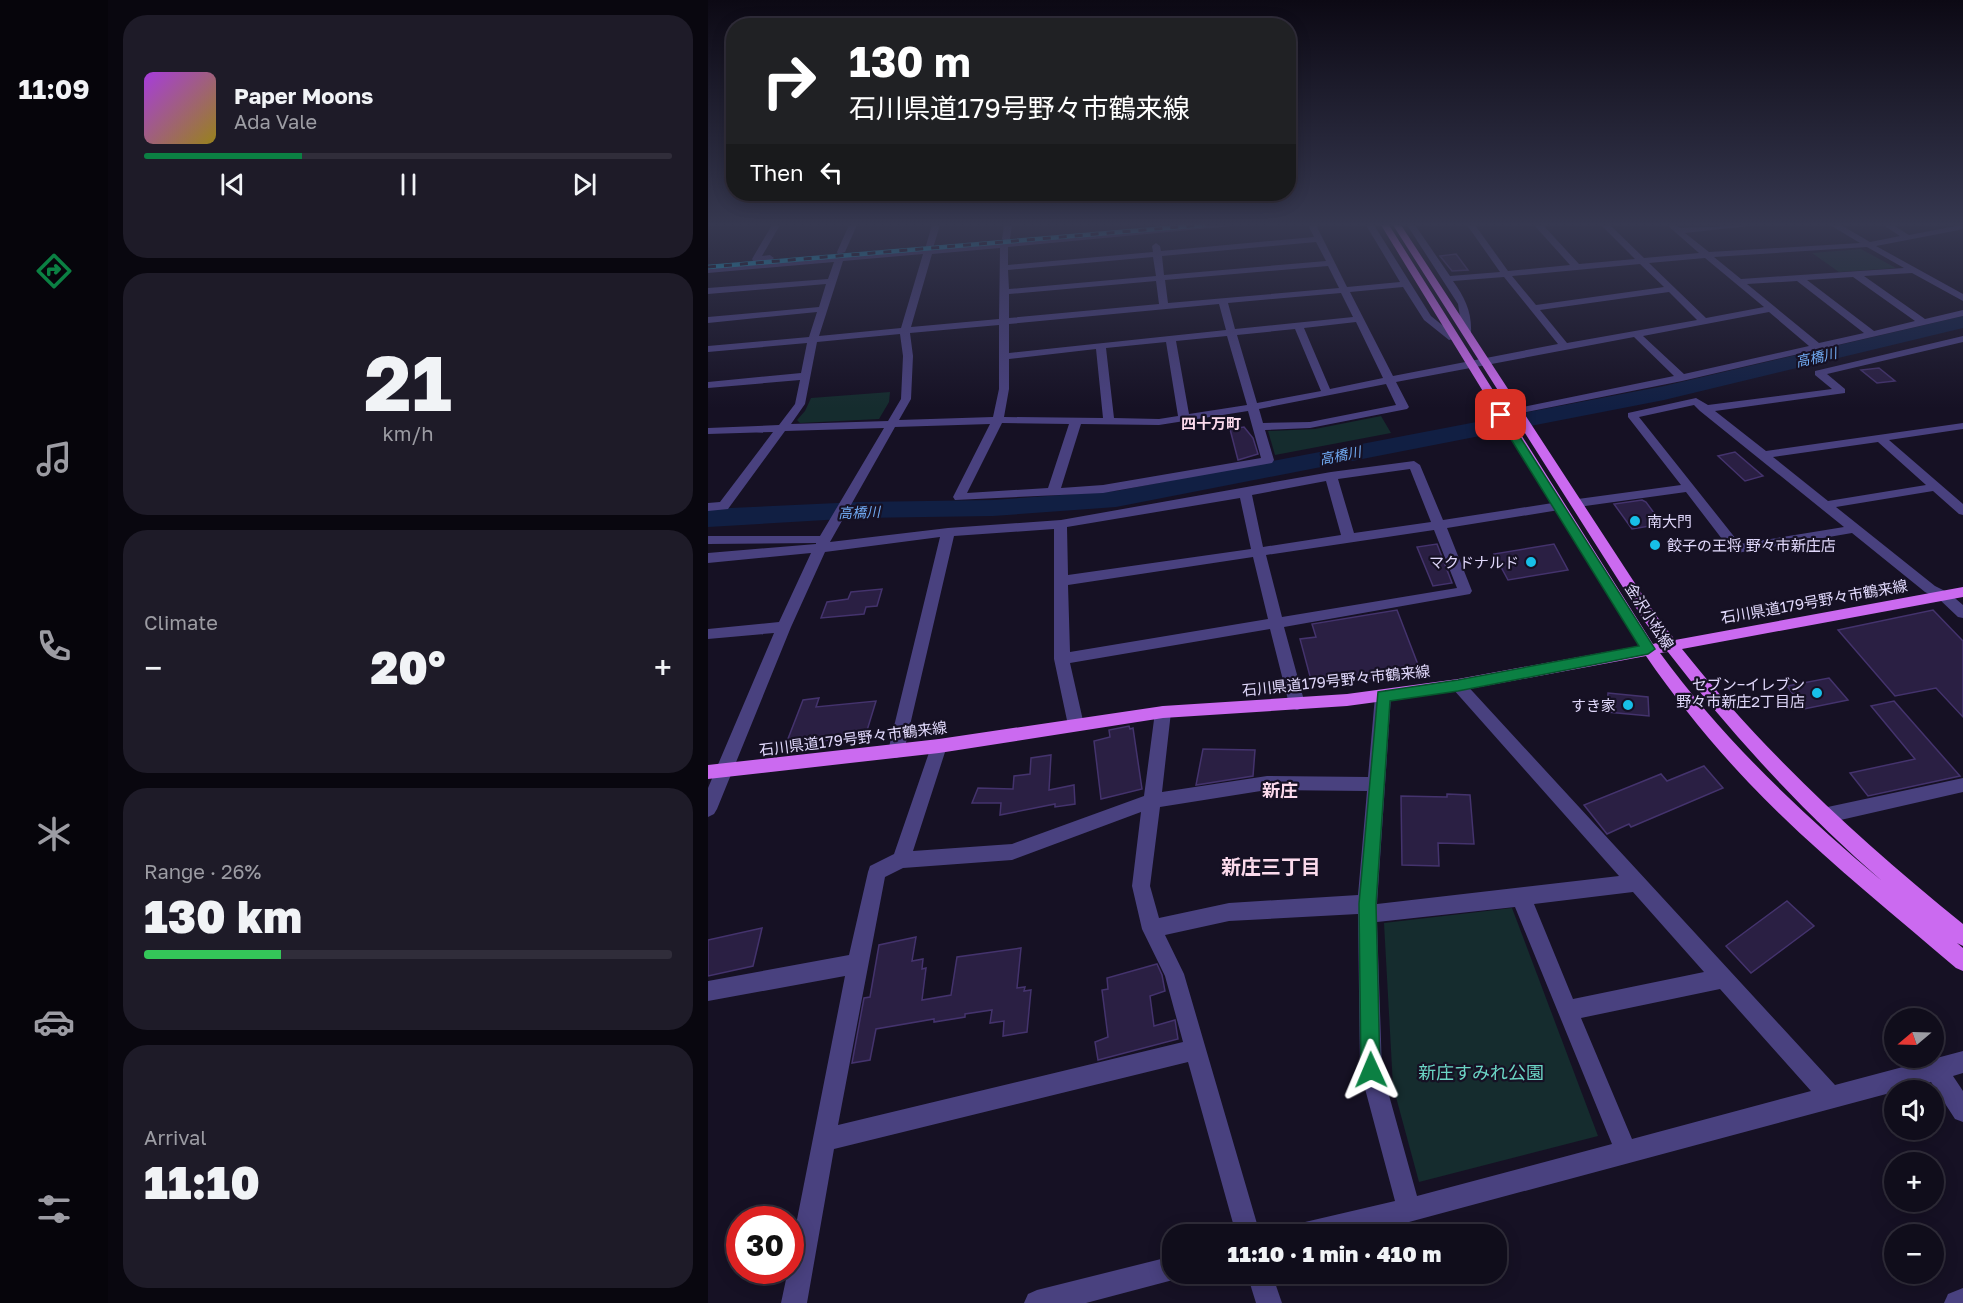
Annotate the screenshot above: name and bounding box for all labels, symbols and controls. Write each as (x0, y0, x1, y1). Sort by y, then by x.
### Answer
text: 130 m (849, 36, 971, 86)
icon: right (750, 42, 828, 120)
text: 11:09 (18, 73, 90, 105)
text: Paper Moons (234, 82, 373, 109)
text: 石川県道179号野々市鶴来線 (849, 92, 1190, 124)
text: Ada Vale (234, 109, 317, 133)
icon: left (815, 156, 848, 189)
text: Then (750, 159, 803, 186)
icon: previous (216, 168, 249, 201)
icon: pause (392, 168, 425, 201)
icon: next (568, 168, 601, 201)
icon: directions (33, 250, 75, 292)
text: 21 (364, 335, 452, 428)
water label: 高橋川 (1794, 344, 1840, 370)
pin (1475, 389, 1526, 440)
icon: arrive (1484, 398, 1517, 431)
district label: 四十万町 (1181, 414, 1241, 432)
text: km/h (383, 421, 433, 445)
icon: music (33, 438, 75, 480)
water label: 高橋川 (1318, 442, 1364, 467)
water label: 高橋川 (838, 503, 882, 521)
place label: 南大門 (1647, 512, 1692, 530)
marker: 南大門 (1628, 514, 1642, 528)
place label: 餃子の王将 野々市新庄店 (1667, 536, 1836, 554)
marker: 餃子の王将 野々市新庄店 (1648, 538, 1662, 552)
place label: マクドナルド (1429, 553, 1519, 571)
marker: マクドナルド (1524, 555, 1538, 569)
street label: 石川県道179号野々市鶴来線 (1719, 576, 1909, 626)
street label: 金沢小松線 (1622, 580, 1678, 652)
text: Climate (144, 610, 218, 634)
icon: phone (33, 625, 75, 667)
text: 20° (370, 640, 446, 694)
text: − (144, 648, 162, 687)
text: + (654, 648, 672, 687)
street label: 石川県道179号野々市鶴来線 (1241, 661, 1431, 699)
place label: セブン−イレブン 野々市新庄2丁目店 (1676, 675, 1805, 710)
marker: セブン−イレブン 野々市新庄2丁目店 (1810, 686, 1824, 700)
place label: すき家 (1571, 696, 1616, 714)
marker: すき家 (1621, 698, 1635, 712)
street label: 石川県道179号野々市鶴来線 (758, 718, 948, 758)
district label: 新庄 (1262, 779, 1298, 801)
icon: climate (33, 813, 75, 855)
district label: 新庄三丁目 (1221, 854, 1321, 878)
text: Range · 26% (144, 859, 261, 883)
text: 130 km (144, 889, 302, 943)
icon: car (33, 1001, 75, 1043)
north arrow (1884, 1008, 1944, 1068)
map controls (1884, 1008, 1944, 1284)
position arrow (1339, 1038, 1403, 1102)
park label: 新庄すみれ公園 (1418, 1061, 1544, 1083)
button: sound (1884, 1080, 1944, 1140)
text: Arrival (144, 1125, 207, 1149)
button: + (1884, 1152, 1944, 1212)
text: 11:10 (144, 1155, 260, 1209)
icon: filters (33, 1188, 75, 1230)
speed limit sign: 30 (726, 1206, 804, 1284)
button: − (1884, 1224, 1944, 1284)
text: 11:10 · 1 min · 410 m (1228, 1240, 1441, 1267)

